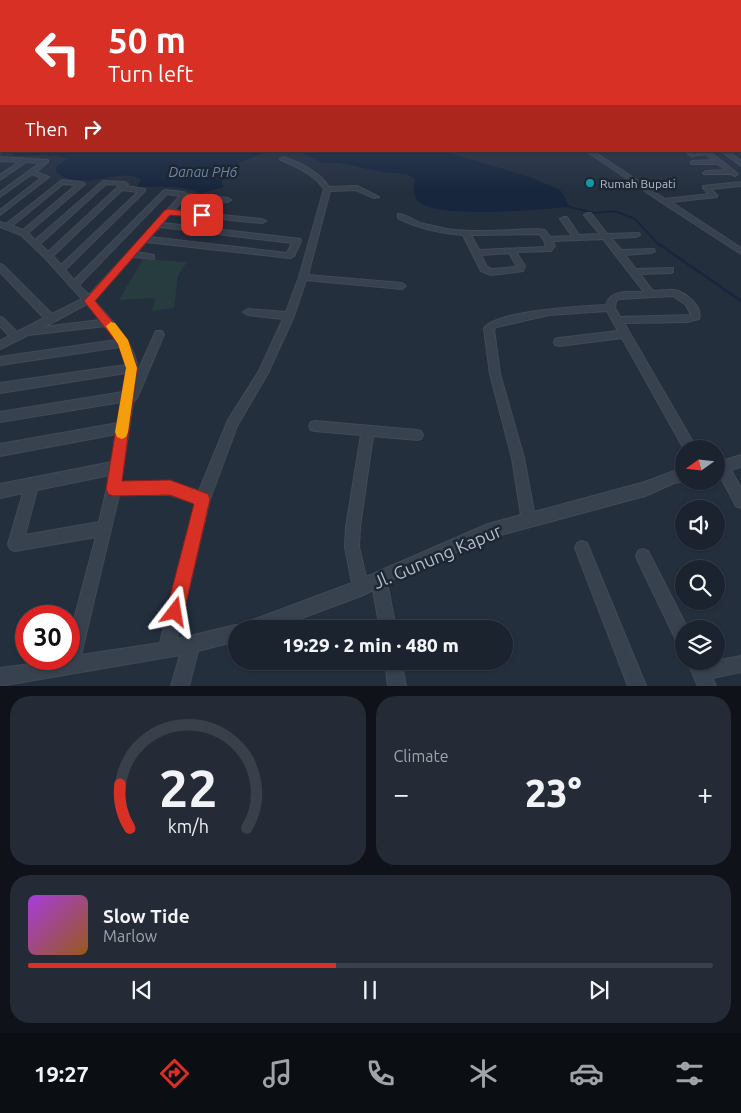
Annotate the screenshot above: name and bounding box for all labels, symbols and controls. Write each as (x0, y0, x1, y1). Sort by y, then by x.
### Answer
icon: left (25, 20, 90, 85)
text: 50 m (108, 20, 186, 60)
text: Turn left (108, 61, 193, 86)
icon: right (78, 115, 106, 143)
text: Then (25, 118, 68, 140)
water label: Danau PH6 (168, 164, 238, 180)
marker: Rumah Bupati (584, 177, 596, 189)
place label: Rumah Bupati (600, 177, 676, 190)
pin (181, 194, 223, 236)
icon: arrive (188, 201, 216, 229)
north arrow (675, 440, 725, 490)
map controls (675, 440, 725, 670)
button: sound (675, 500, 725, 550)
street label: Jl. Gunung Kapur (370, 520, 504, 592)
button: search (675, 560, 725, 610)
position arrow (148, 585, 200, 637)
speed limit sign: 30 (15, 605, 80, 670)
button: layers (675, 620, 725, 670)
text: 19:29 · 2 min · 480 m (282, 634, 459, 656)
text: Climate (394, 747, 449, 765)
text: 22 (158, 759, 217, 817)
text: 23° (525, 772, 582, 814)
text: − (394, 778, 409, 809)
text: + (697, 778, 713, 809)
text: km/h (167, 816, 208, 836)
text: Slow Tide (103, 905, 190, 927)
text: Marlow (103, 927, 157, 945)
icon: previous (128, 976, 156, 1004)
icon: pause (356, 976, 384, 1004)
icon: next (585, 976, 613, 1004)
icon: directions (157, 1056, 192, 1091)
icon: music (260, 1056, 295, 1091)
icon: phone (363, 1056, 398, 1091)
icon: climate (466, 1056, 501, 1091)
icon: car (569, 1056, 604, 1091)
icon: filters (672, 1056, 707, 1091)
text: 19:27 (34, 1061, 89, 1086)

